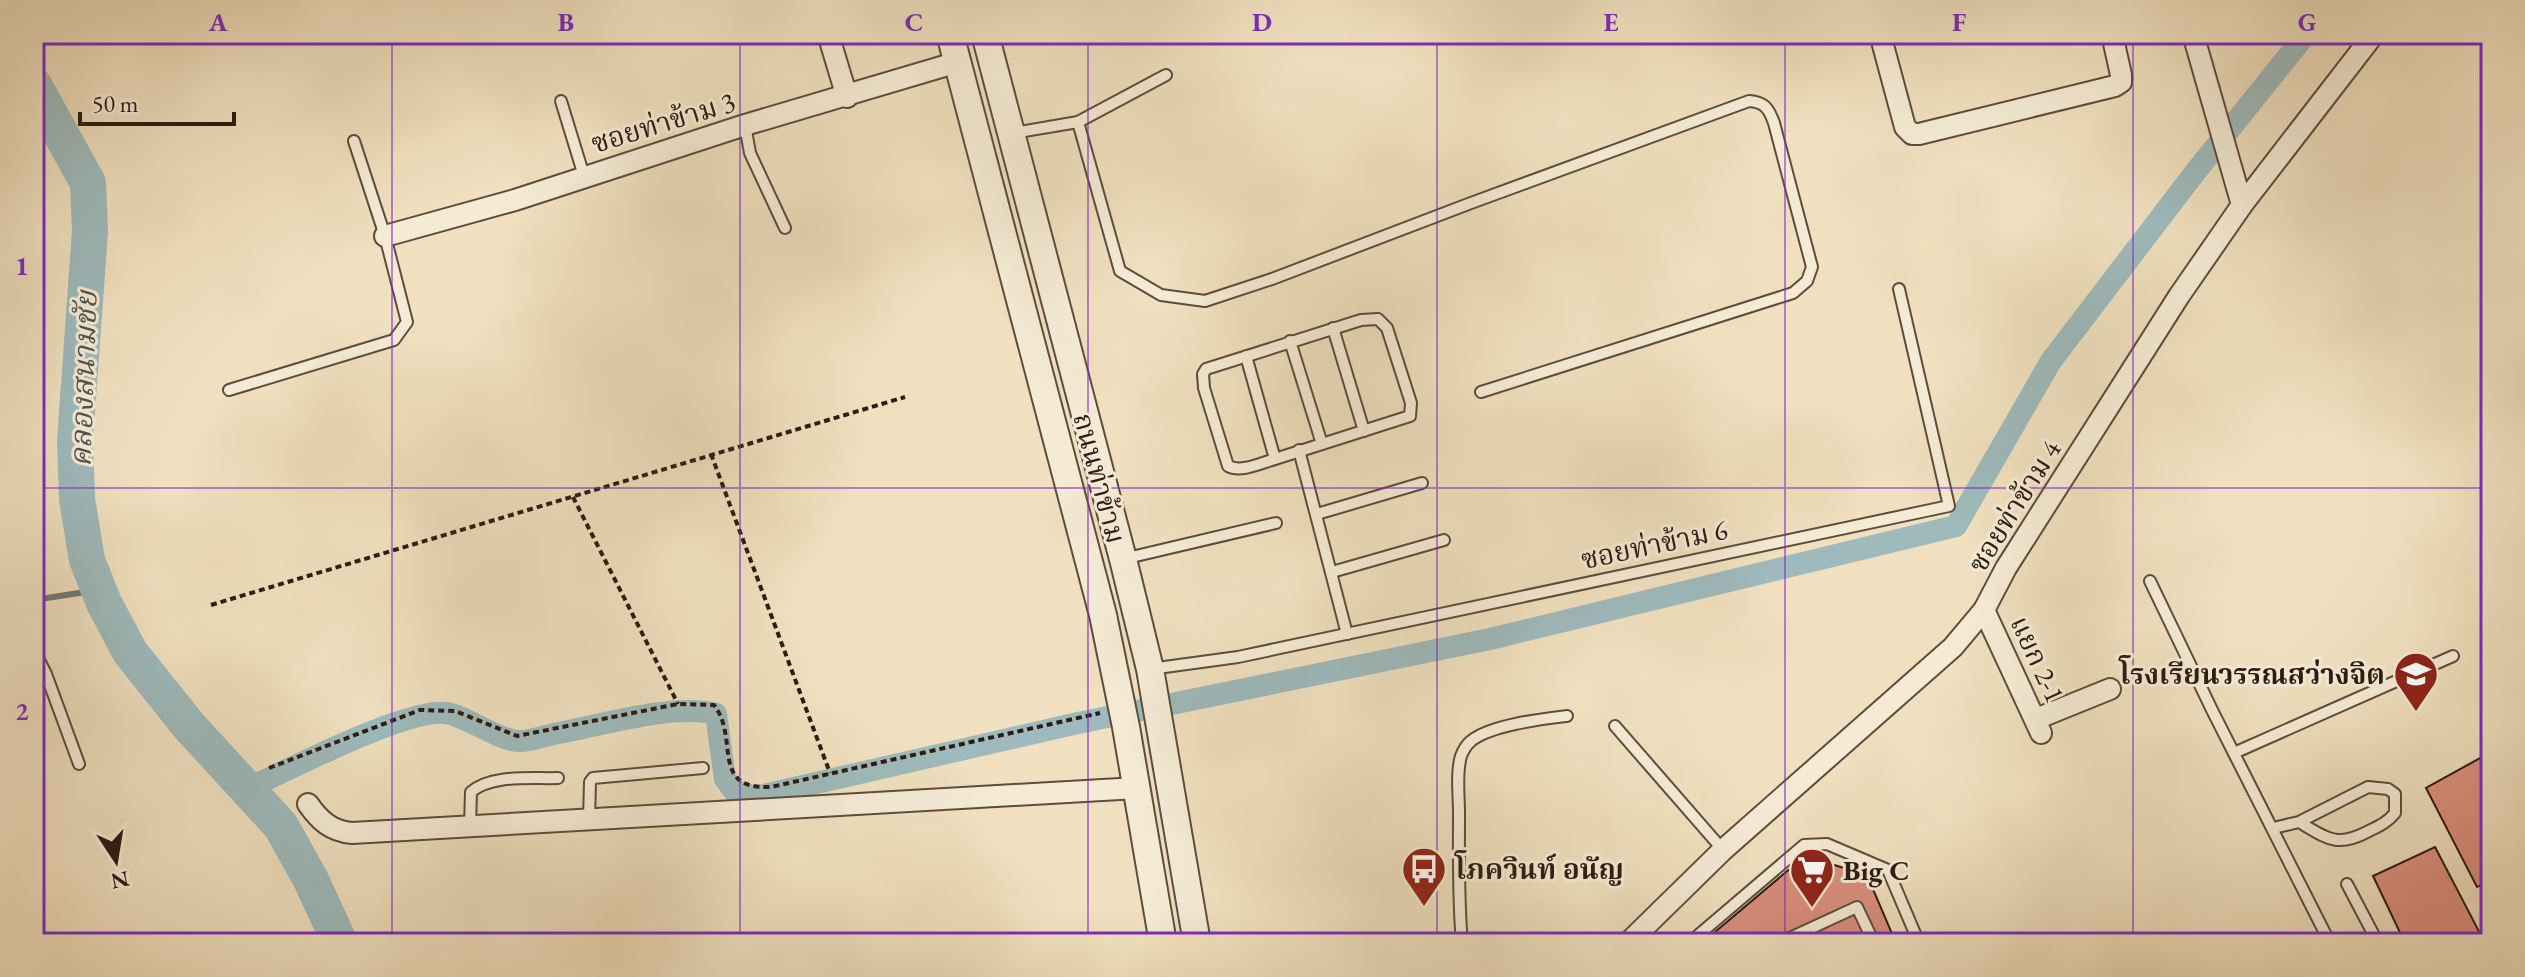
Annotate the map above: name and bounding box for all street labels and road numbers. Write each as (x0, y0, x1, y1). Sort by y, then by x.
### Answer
street label: ซอยท่าข้าม 3 (587, 83, 739, 161)
street label: ถนนท่าข้าม (1065, 409, 1135, 547)
street label: ซอยท่าข้าม 4 (1959, 433, 2069, 579)
street label: ซอยท่าข้าม 6 (1577, 511, 1731, 577)
street label: แยก 2-1 (2002, 610, 2074, 708)

